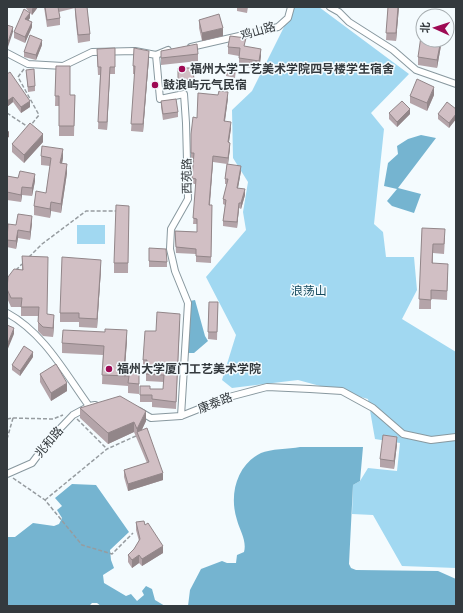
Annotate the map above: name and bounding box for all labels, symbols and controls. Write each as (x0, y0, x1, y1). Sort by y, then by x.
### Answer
north arrow (415, 8, 455, 48)
street label: 鸡山路 (238, 18, 278, 44)
text: 北 (418, 22, 433, 33)
place label: 福州大学工艺美术学院四号楼学生宿舍 (190, 61, 394, 77)
marker: 福州大学工艺美术学院四号楼学生宿舍 (177, 64, 187, 74)
place label: 鼓浪屿元气民宿 (163, 77, 247, 93)
marker: 鼓浪屿元气民宿 (150, 80, 160, 90)
street label: 西苑路 (179, 158, 195, 194)
park label: 浪荡山 (291, 283, 327, 299)
place label: 福州大学厦门工艺美术学院 (117, 361, 261, 377)
marker: 福州大学厦门工艺美术学院 (104, 364, 114, 374)
street label: 康泰路 (195, 389, 235, 417)
street label: 兆和路 (31, 423, 67, 461)

